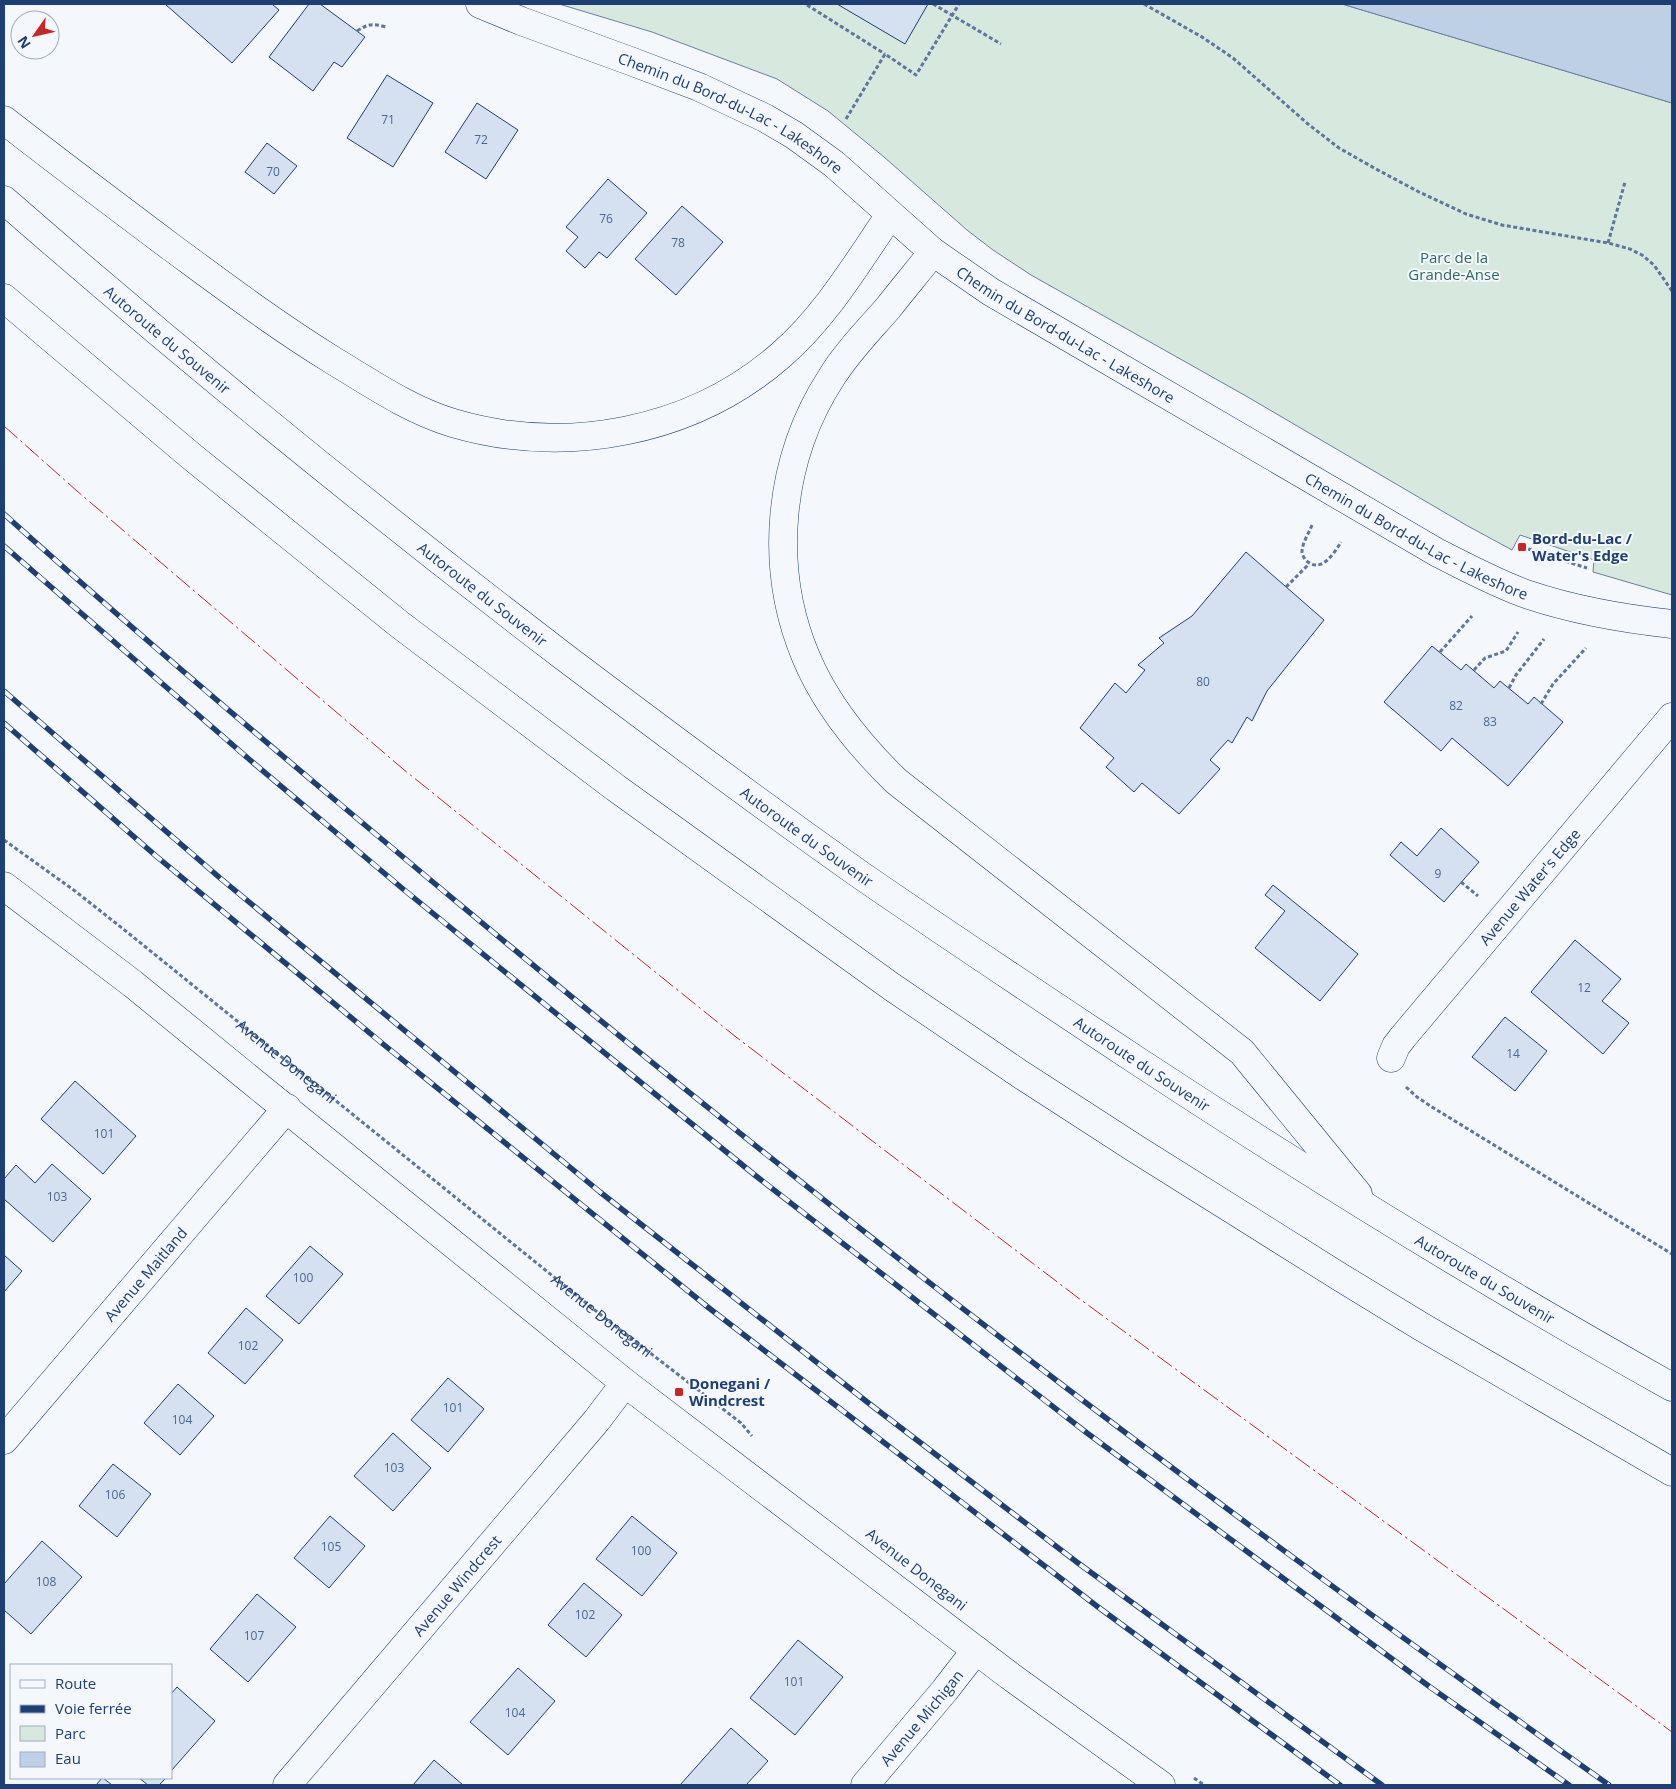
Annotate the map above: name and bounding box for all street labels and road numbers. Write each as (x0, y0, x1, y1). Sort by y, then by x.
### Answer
street label: Chemin du Bord-du-Lac - Lakeshore (615, 47, 848, 178)
street label: Chemin du Bord-du-Lac - Lakeshore (953, 261, 1179, 407)
street label: Autoroute du Souvenir (100, 281, 235, 398)
street label: Chemin du Bord-du-Lac - Lakeshore (1302, 468, 1531, 604)
street label: Autoroute du Souvenir (414, 537, 552, 651)
street label: Autoroute du Souvenir (737, 782, 877, 891)
street label: Avenue Water's Edge (1475, 824, 1584, 949)
street label: Autoroute du Souvenir (1070, 1012, 1214, 1116)
street label: Avenue Donegani (233, 1015, 341, 1108)
street label: Avenue Maitland (100, 1223, 191, 1325)
street label: Autoroute du Souvenir (1412, 1230, 1559, 1328)
street label: Avenue Donegani (548, 1269, 657, 1361)
street label: Avenue Donegani (862, 1523, 972, 1615)
street label: Avenue Windcrest (408, 1531, 505, 1640)
street label: Avenue Michigan (876, 1665, 967, 1770)

